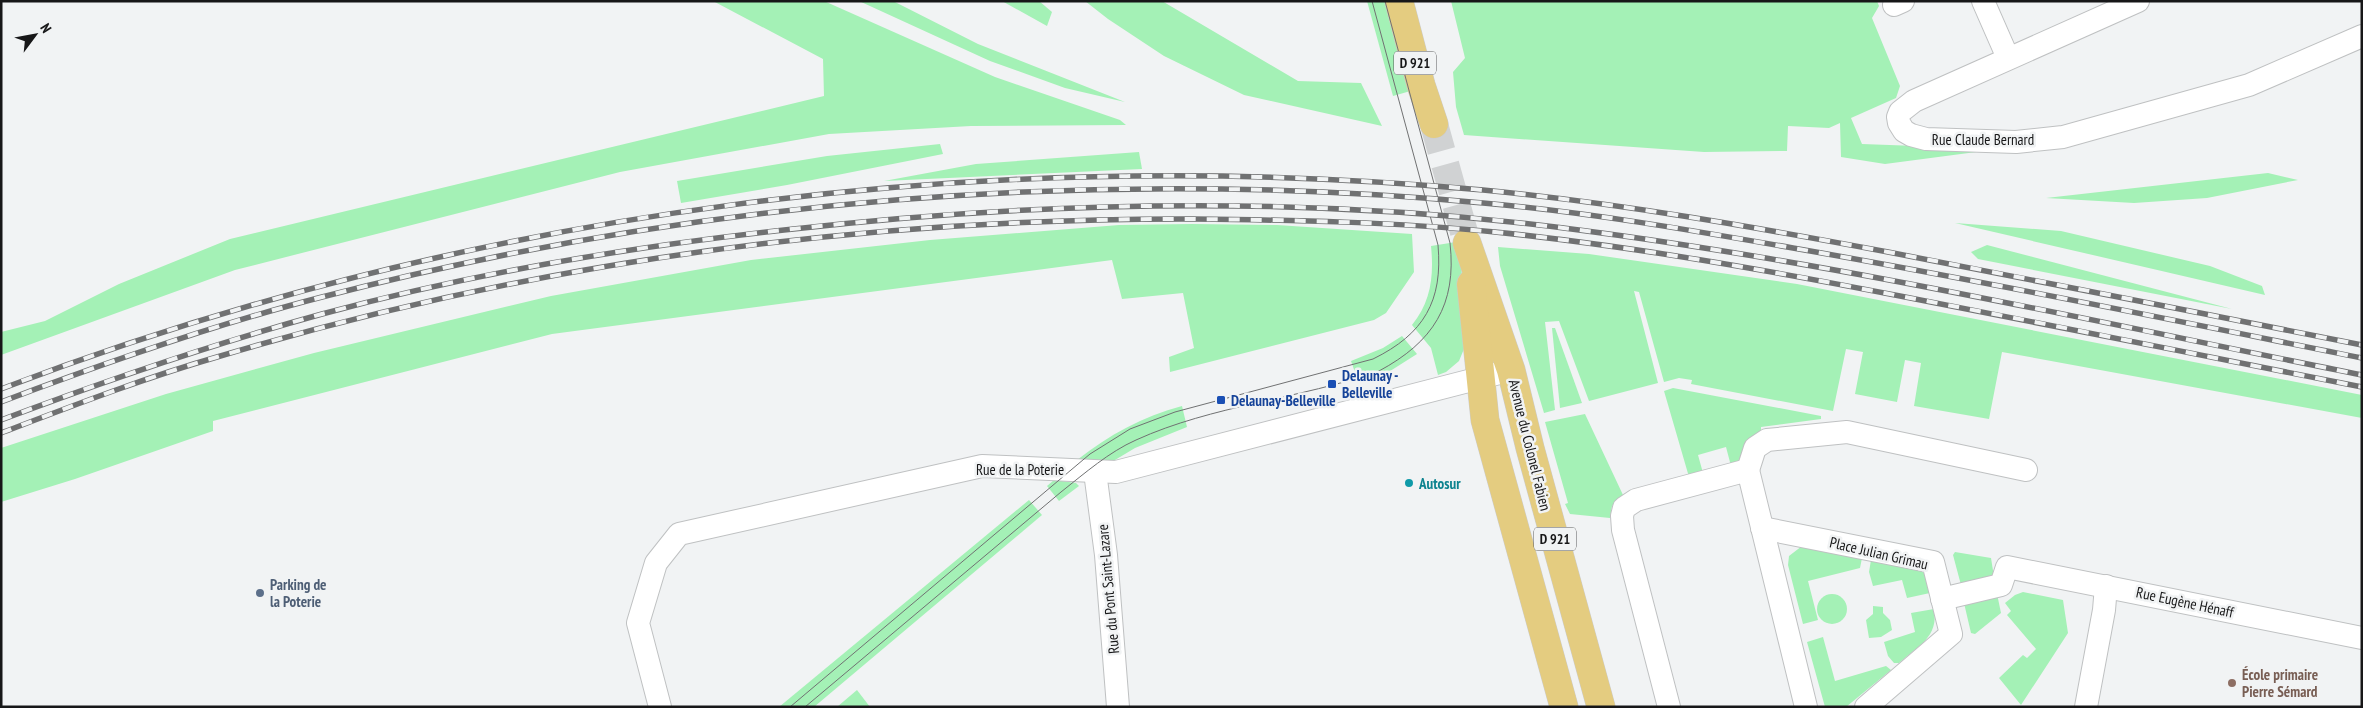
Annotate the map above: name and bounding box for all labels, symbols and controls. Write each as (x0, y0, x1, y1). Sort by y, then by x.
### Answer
north arrow (10, 10, 60, 60)
text: N (36, 20, 56, 36)
road number: D 921 (1394, 52, 1436, 74)
street label: Rue Claude Bernard (1932, 130, 2034, 149)
place label: Delaunay - Belleville (1342, 366, 1398, 402)
street label: Avenue du Colonel Fabien (1505, 377, 1555, 513)
marker: Delaunay - Belleville (1326, 378, 1338, 390)
place label: Delaunay-Belleville (1231, 391, 1336, 410)
marker: Delaunay-Belleville (1215, 394, 1227, 406)
street label: Rue de la Poterie (976, 460, 1064, 479)
place label: Autosur (1418, 474, 1461, 493)
marker: Autosur (1403, 477, 1415, 489)
street label: Rue du Pont Saint-Lazare (1093, 523, 1123, 655)
road number: D 921 (1534, 528, 1576, 550)
street label: Place Julian Grimau (1828, 532, 1930, 574)
place label: Parking de la Poterie (270, 575, 327, 611)
street label: Rue Eugène Hénaff (2135, 582, 2237, 622)
marker: Parking de la Poterie (254, 587, 266, 599)
place label: École primaire Pierre Sémard (2242, 665, 2318, 701)
marker: École primaire Pierre Sémard (2226, 677, 2238, 689)

